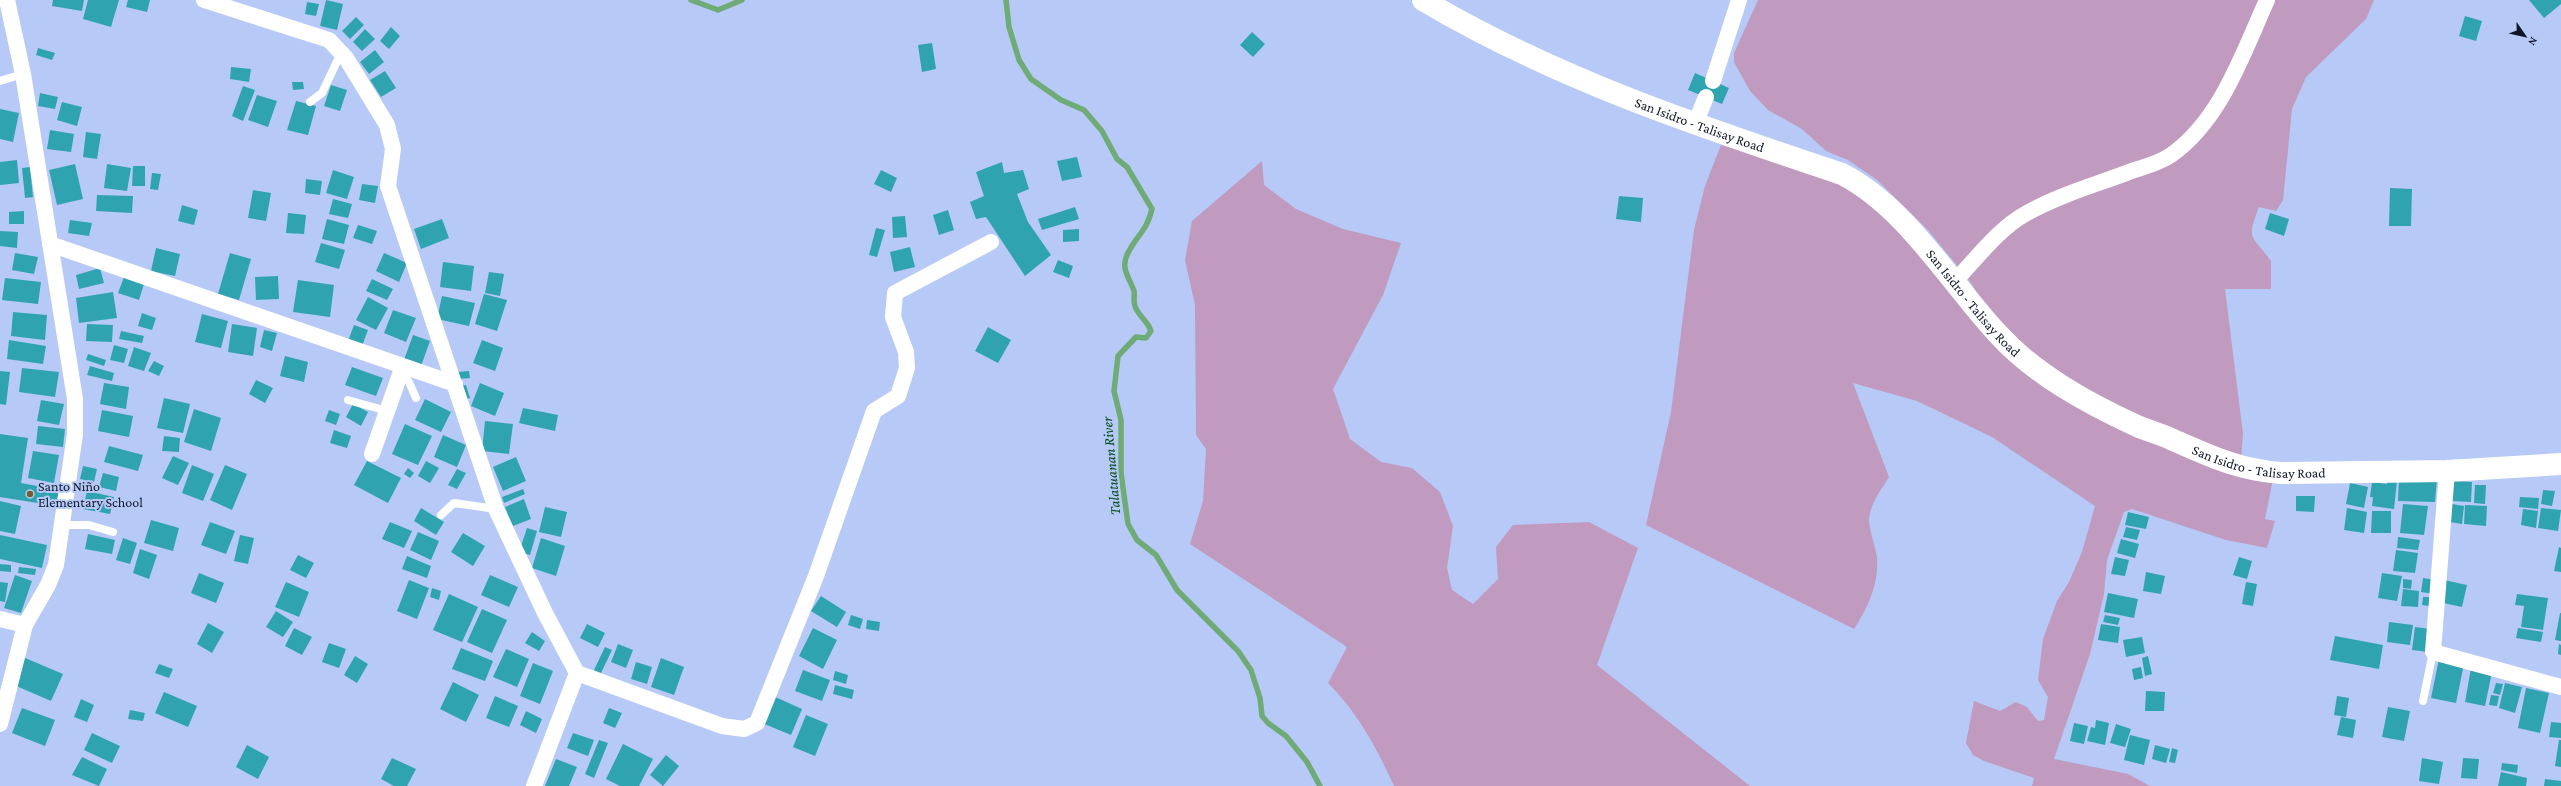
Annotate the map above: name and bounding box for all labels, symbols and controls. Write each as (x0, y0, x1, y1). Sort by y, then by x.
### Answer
north arrow (2505, 16, 2545, 56)
text: N (2526, 35, 2540, 48)
street label: San Isidro - Talisay Road (1633, 94, 1767, 156)
street label: San Isidro - Talisay Road (1923, 246, 2024, 360)
water label: Talatuanan River (1099, 415, 1123, 516)
street label: San Isidro - Talisay Road (2190, 441, 2326, 481)
place label: Santo Niño Elementary School (38, 478, 143, 510)
marker: Santo Niño Elementary School (25, 489, 35, 499)

